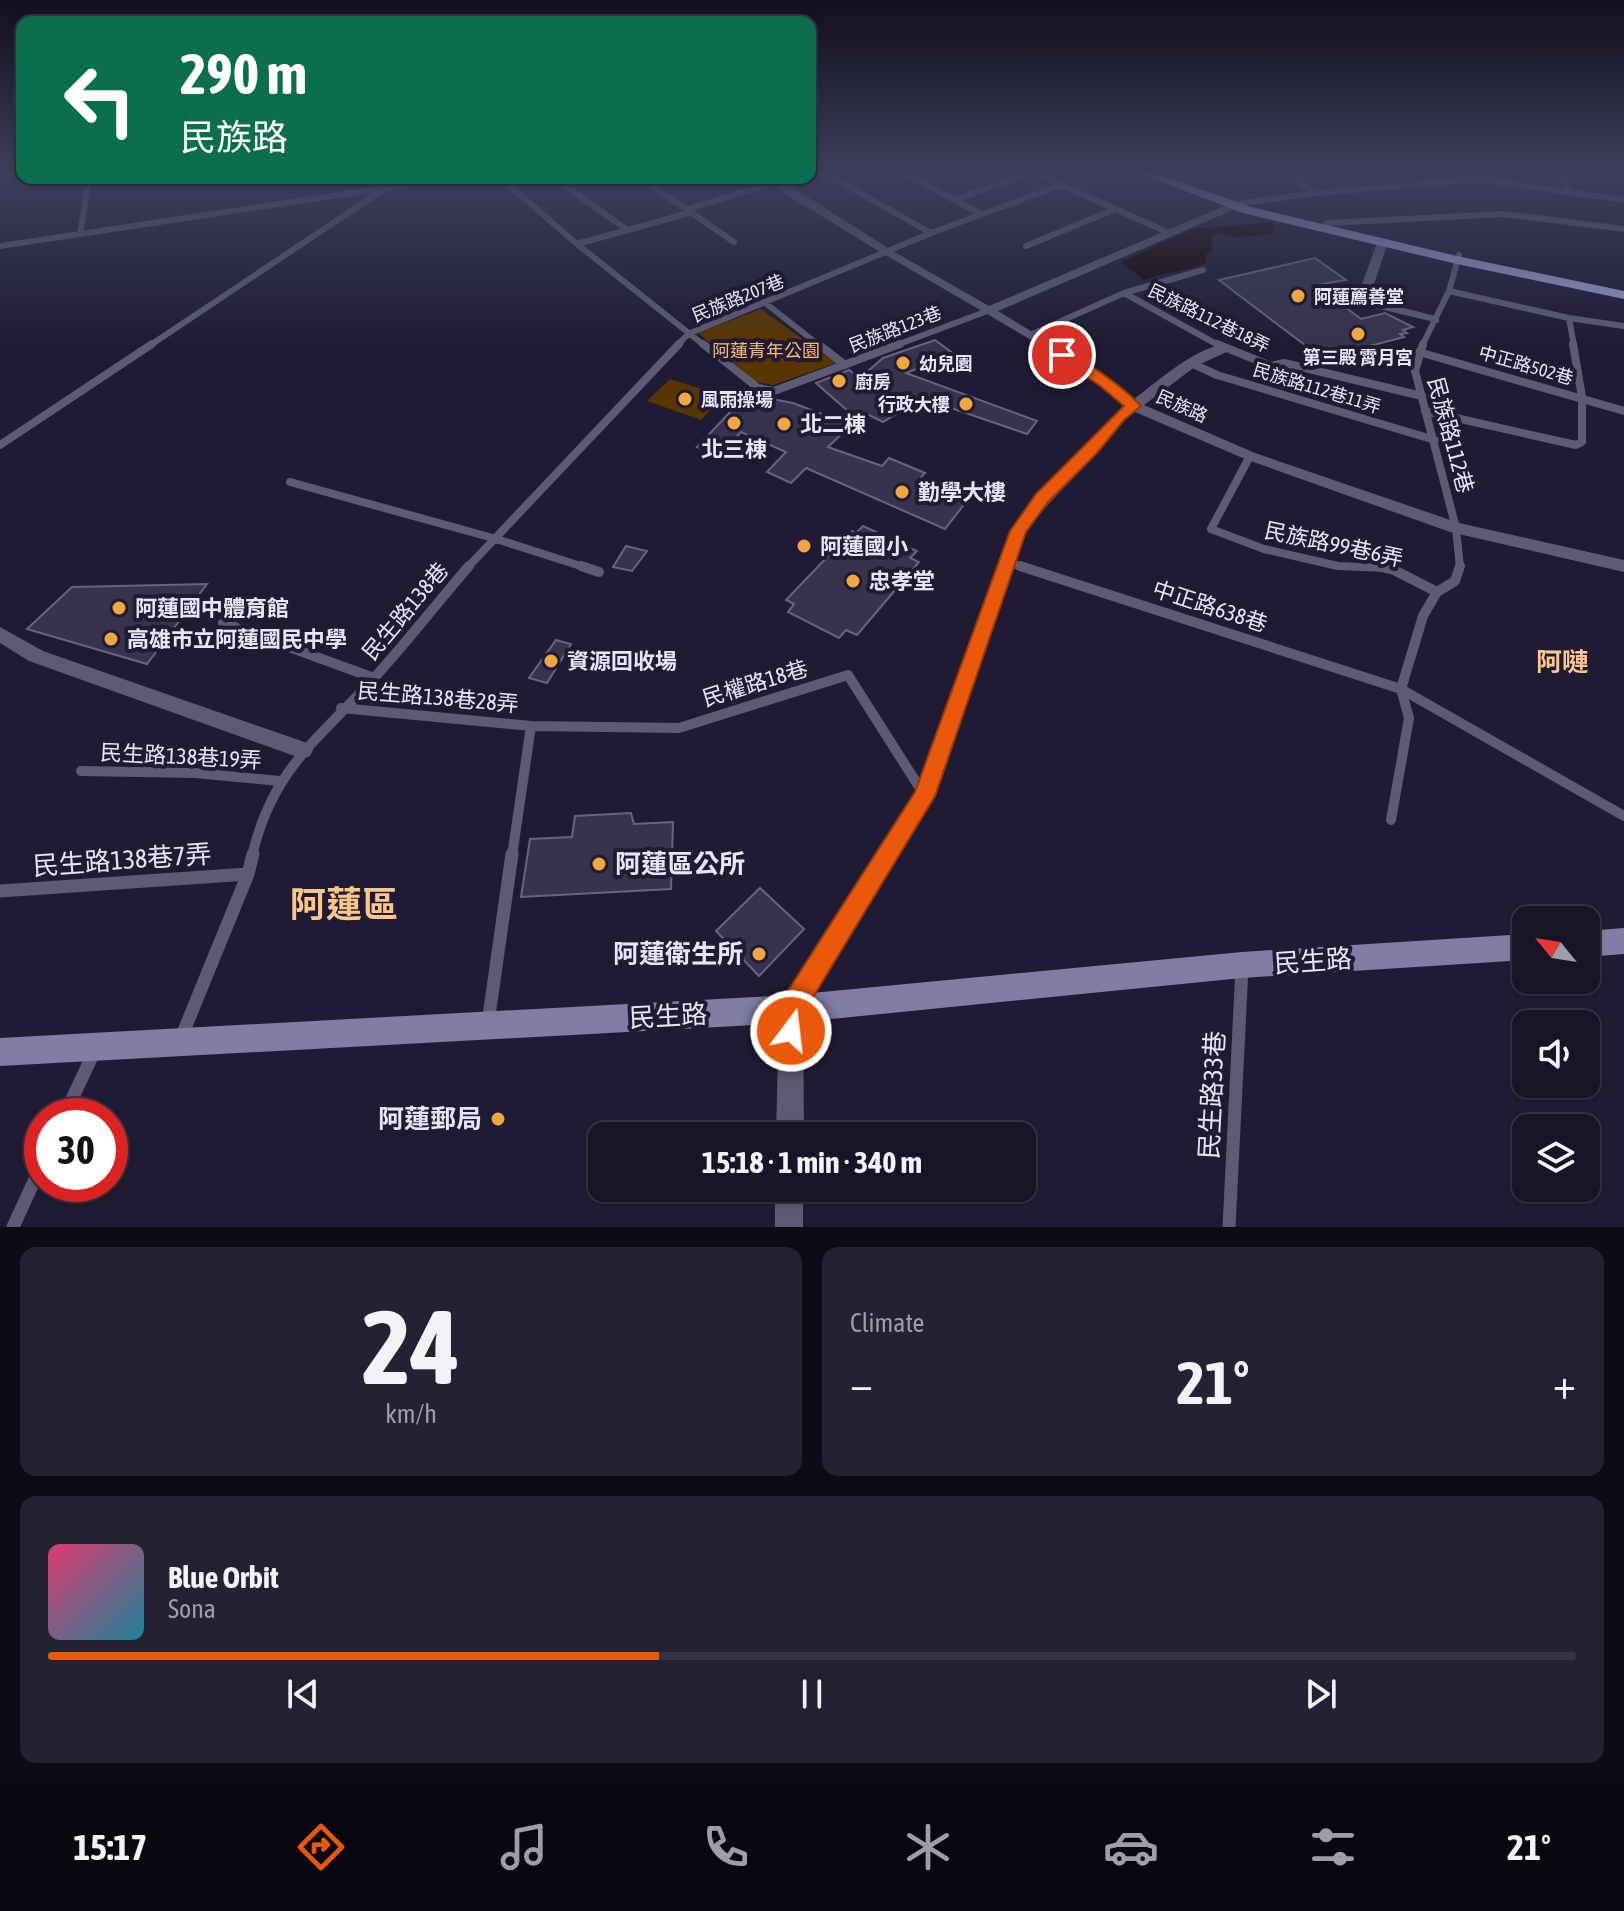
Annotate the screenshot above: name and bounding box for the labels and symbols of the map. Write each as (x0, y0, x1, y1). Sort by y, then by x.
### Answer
street label: 民族路207巷 (689, 270, 787, 326)
street label: 民族路112巷18弄 (1145, 280, 1273, 356)
place label: 阿蓮薦善堂 (1314, 286, 1404, 307)
marker: 阿蓮薦善堂 (1289, 287, 1307, 305)
street label: 民族路123巷 (846, 302, 944, 356)
pin (1028, 321, 1096, 389)
marker: 第三殿 霄月宮 (1349, 325, 1367, 343)
park label: 阿蓮青年公園 (712, 340, 820, 361)
street label: 中正路502巷 (1476, 341, 1576, 389)
place label: 第三殿 霄月宮 (1303, 347, 1413, 368)
place label: 幼兒園 (919, 353, 973, 374)
marker: 幼兒園 (894, 354, 912, 372)
street label: 民族路112巷11弄 (1251, 359, 1383, 417)
place label: 廚房 (855, 371, 891, 392)
marker: 廚房 (830, 372, 848, 390)
street label: 民族路112巷 (1423, 374, 1479, 496)
street label: 民族路 (1153, 385, 1211, 427)
place label: 風雨操場 (701, 389, 773, 410)
marker: 風雨操場 (676, 390, 694, 408)
place label: 行政大樓 (878, 394, 950, 415)
marker: 行政大樓 (957, 395, 975, 413)
place label: 北二棟 (800, 411, 866, 437)
marker: 北三棟 (725, 414, 743, 432)
marker: 北二棟 (775, 415, 793, 433)
place label: 北三棟 (701, 436, 767, 462)
place label: 勤學大樓 (918, 479, 1006, 505)
marker: 勤學大樓 (893, 483, 911, 501)
street label: 民族路99巷6弄 (1262, 517, 1406, 571)
place label: 阿蓮國小 (820, 533, 908, 559)
marker: 阿蓮國小 (795, 537, 813, 555)
street label: 民生路138巷 (357, 557, 453, 665)
place label: 忠孝堂 (869, 568, 935, 594)
marker: 忠孝堂 (844, 572, 862, 590)
street label: 中正路638巷 (1149, 575, 1271, 637)
place label: 阿蓮國中體育館 (135, 595, 289, 621)
marker: 阿蓮國中體育館 (110, 599, 128, 617)
place label: 高雄市立阿蓮國民中學 (127, 626, 347, 652)
marker: 高雄市立阿蓮國民中學 (102, 630, 120, 648)
district label: 阿嗹 (1536, 647, 1588, 677)
place label: 資源回收場 (567, 648, 677, 674)
marker: 資源回收場 (542, 652, 560, 670)
street label: 民權路18巷 (699, 655, 811, 711)
street label: 民生路138巷28弄 (356, 677, 520, 717)
street label: 民生路138巷19弄 (100, 739, 262, 773)
street label: 民生路138巷7弄 (32, 839, 212, 881)
place label: 阿蓮區公所 (615, 849, 745, 879)
marker: 阿蓮區公所 (590, 855, 608, 873)
district label: 阿蓮區 (290, 883, 398, 925)
north arrow (1512, 906, 1600, 994)
place label: 阿蓮衛生所 (613, 939, 743, 969)
street label: 民生路 (1273, 943, 1353, 979)
marker: 阿蓮衛生所 (750, 945, 768, 963)
position arrow (749, 989, 833, 1073)
street label: 民生路 (628, 999, 708, 1033)
street label: 民生路33巷 (1194, 1030, 1230, 1160)
speed limit sign: 30 (24, 1098, 128, 1202)
place label: 阿蓮郵局 (378, 1104, 482, 1134)
marker: 阿蓮郵局 (489, 1110, 507, 1128)

